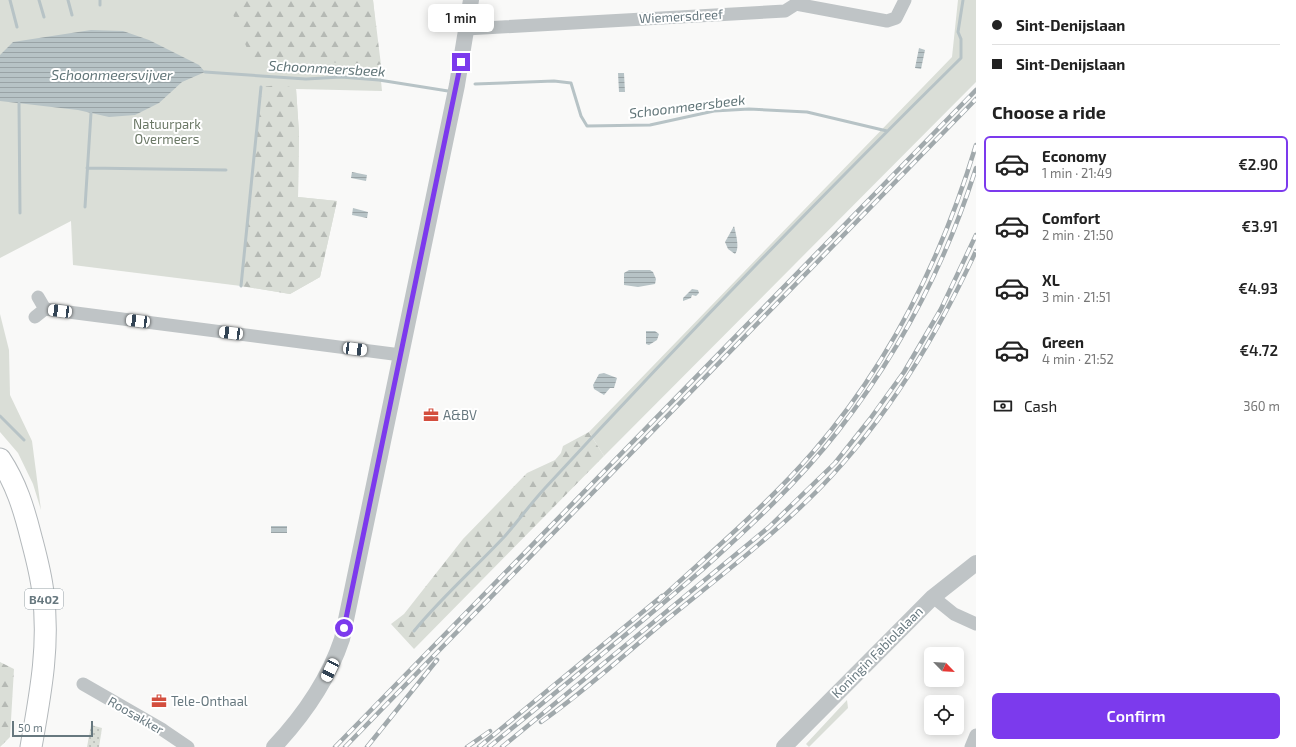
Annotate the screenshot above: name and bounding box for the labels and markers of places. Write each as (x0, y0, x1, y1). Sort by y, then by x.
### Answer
office icon: A&BV (422, 406, 440, 424)
place label: A&BV (443, 407, 477, 423)
office icon: Tele-Onthaal (150, 692, 168, 710)
place label: Tele-Onthaal (171, 693, 248, 709)

